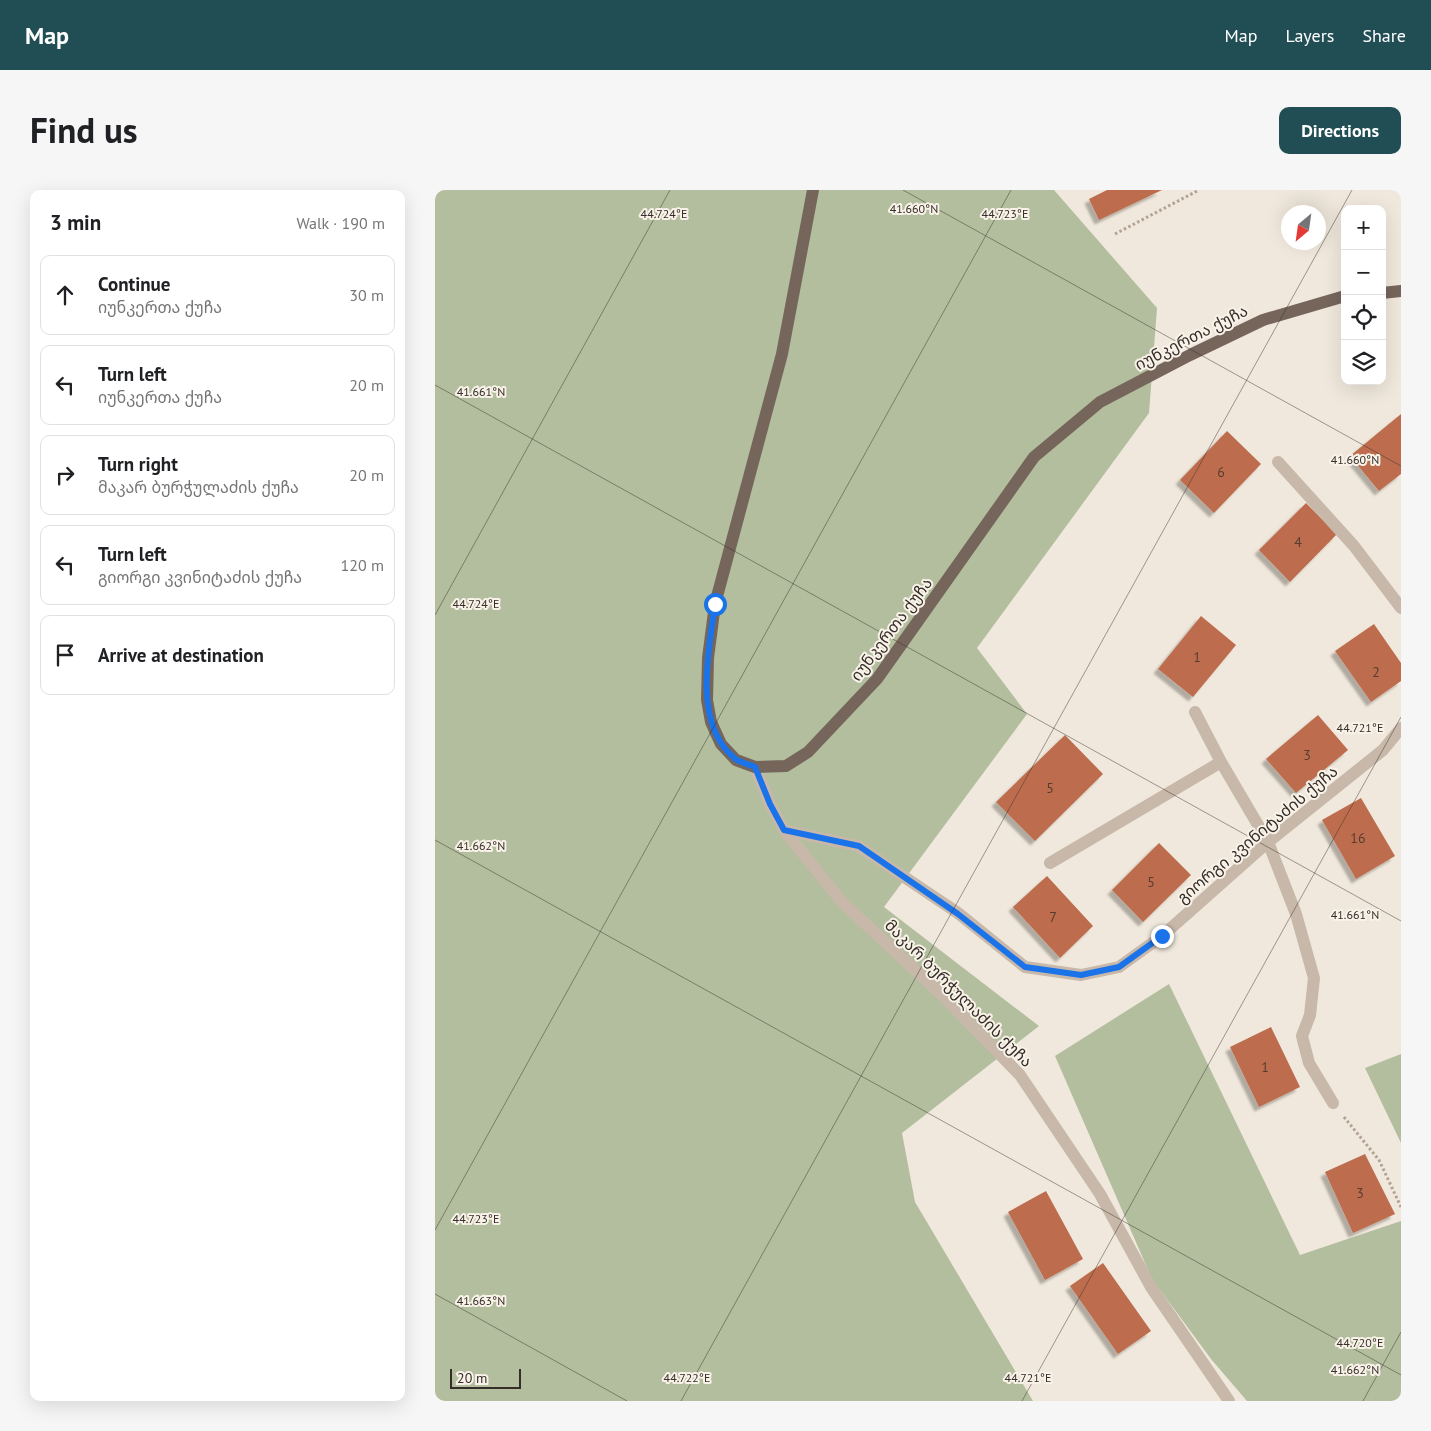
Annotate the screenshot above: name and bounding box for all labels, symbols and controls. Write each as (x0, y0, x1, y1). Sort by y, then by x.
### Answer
text: Map (25, 20, 69, 51)
text: Map (1225, 24, 1257, 47)
text: Layers (1285, 24, 1334, 47)
text: Share (1362, 24, 1406, 47)
text: Find us (30, 107, 138, 153)
button: Directions (1279, 107, 1401, 154)
text: 41.660°N (890, 201, 938, 216)
north arrow (1281, 205, 1326, 250)
map controls (1341, 205, 1386, 385)
button: + (1341, 205, 1386, 250)
text: 44.724°E (641, 206, 687, 221)
text: 44.723°E (982, 206, 1028, 221)
text: 3 min (50, 209, 101, 236)
text: Walk · 190 m (296, 213, 385, 233)
button: − (1341, 250, 1386, 295)
text: Continue (98, 272, 170, 296)
icon: ahead (51, 281, 79, 309)
text: 30 m (349, 285, 384, 305)
button: locate (1341, 295, 1386, 340)
text: იუნკერთა ქუჩა (98, 297, 222, 317)
street label: იუნკერთა ქუჩა (1131, 300, 1251, 374)
button: layers (1341, 340, 1386, 385)
text: Turn left (98, 362, 167, 386)
icon: left (51, 371, 79, 399)
text: 20 m (349, 375, 384, 395)
text: 41.661°N (457, 384, 505, 399)
text: იუნკერთა ქუჩა (98, 387, 222, 407)
text: Turn right (98, 452, 178, 476)
text: 41.660°N (1331, 452, 1379, 467)
icon: right (51, 461, 79, 489)
house number: 6 (1217, 463, 1225, 481)
text: 20 m (349, 465, 384, 485)
text: მაკარ ბურჭულაძის ქუჩა (98, 477, 299, 497)
house number: 4 (1294, 533, 1302, 551)
text: Turn left (98, 542, 167, 566)
icon: left (51, 551, 79, 579)
text: 120 m (341, 555, 384, 575)
text: გიორგი კვინიტაძის ქუჩა (98, 567, 302, 587)
street label: იუნკერთა ქუჩა (846, 573, 936, 685)
route start (704, 593, 727, 616)
text: 44.724°E (453, 596, 499, 611)
icon: arrive (51, 641, 79, 669)
text: Arrive at destination (98, 643, 264, 667)
house number: 1 (1193, 648, 1201, 666)
house number: 2 (1372, 663, 1380, 681)
text: 44.721°E (1337, 720, 1383, 735)
house number: 3 (1303, 746, 1311, 764)
street label: გიორგი კვინიტაძის ქუჩა (1172, 761, 1342, 907)
house number: 5 (1046, 779, 1054, 797)
house number: 16 (1350, 829, 1366, 847)
text: 41.662°N (457, 838, 505, 853)
house number: 5 (1147, 873, 1155, 891)
text: 41.661°N (1331, 907, 1379, 922)
house number: 7 (1049, 908, 1057, 926)
street label: მაკარ ბურჭულაძის ქუჩა (880, 915, 1037, 1072)
route end (1151, 925, 1174, 948)
house number: 1 (1261, 1058, 1269, 1076)
house number: 3 (1356, 1184, 1364, 1202)
text: 44.723°E (453, 1211, 499, 1226)
text: 41.663°N (457, 1293, 505, 1308)
text: 44.720°E (1337, 1335, 1383, 1350)
text: 41.662°N (1331, 1362, 1379, 1377)
scale bar (450, 1366, 521, 1389)
text: 20 m (457, 1369, 487, 1387)
text: 44.722°E (664, 1370, 710, 1385)
text: 44.721°E (1005, 1370, 1051, 1385)

